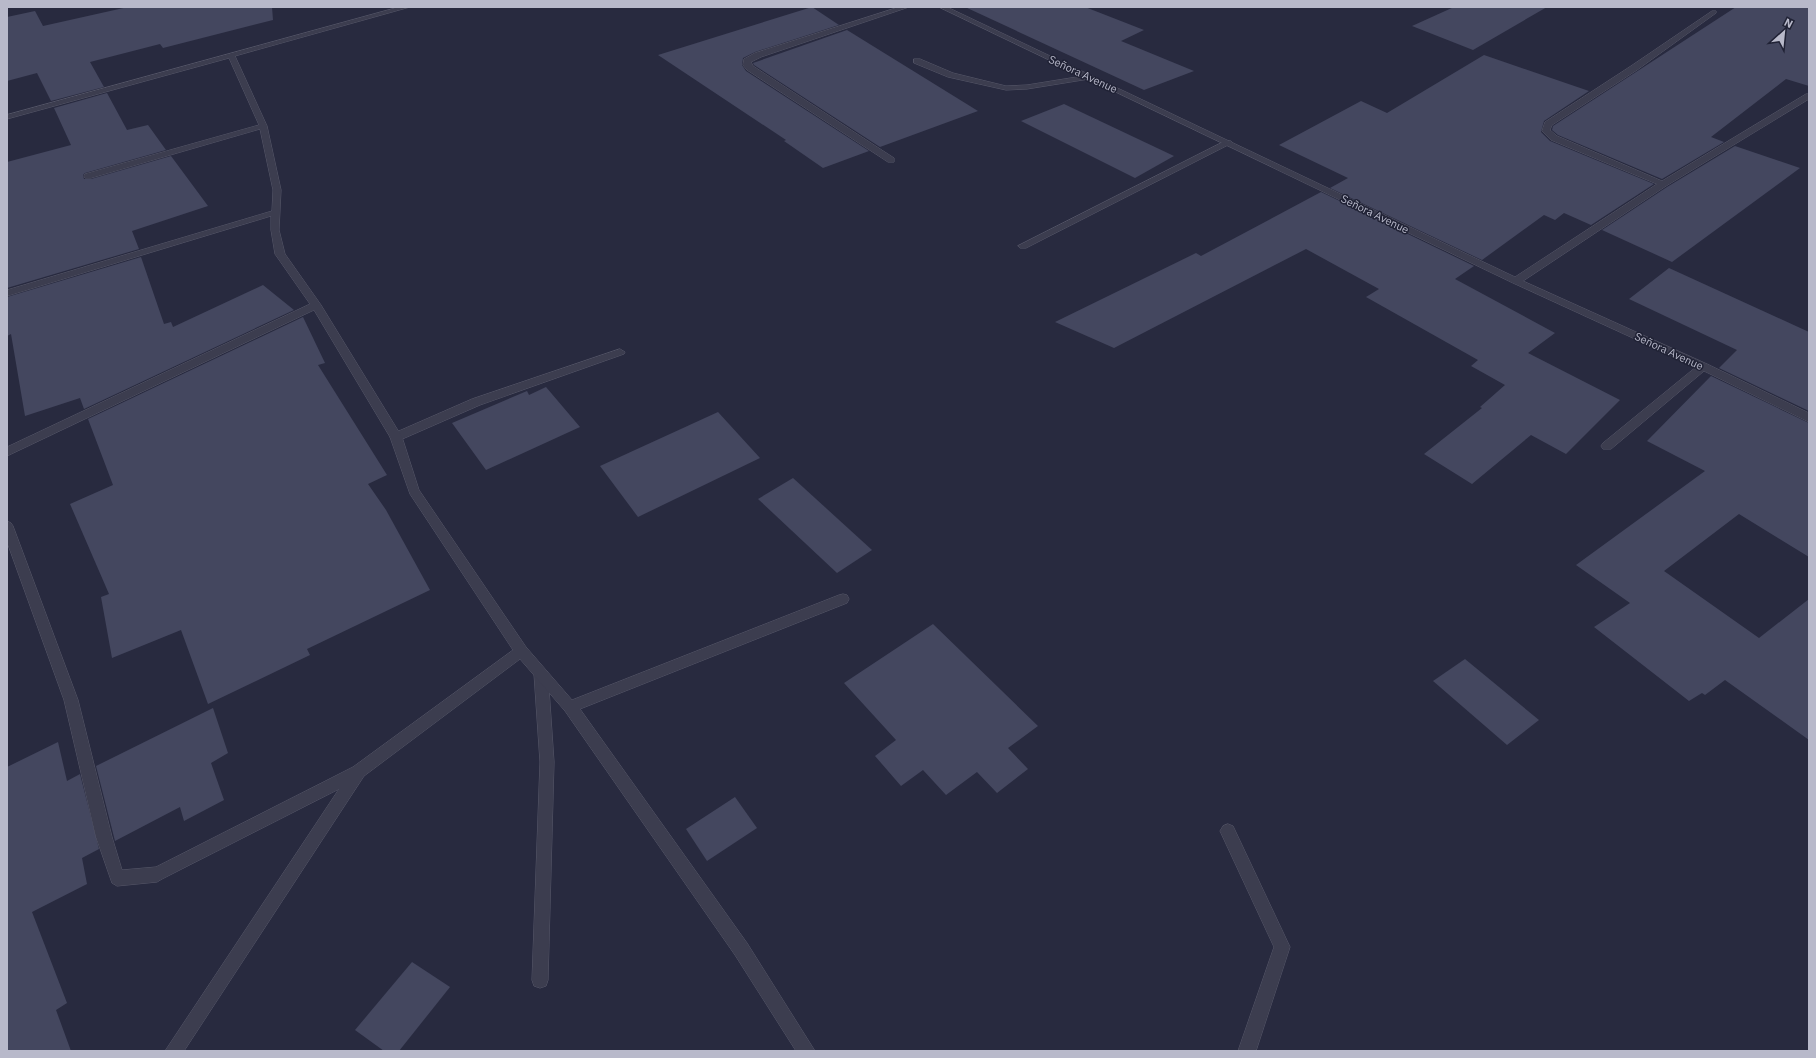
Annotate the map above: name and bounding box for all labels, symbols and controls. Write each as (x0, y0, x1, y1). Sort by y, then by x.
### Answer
north arrow (1764, 12, 1804, 52)
text: N (1782, 15, 1795, 31)
street label: Señora Avenue (1046, 52, 1120, 96)
street label: Señora Avenue (1339, 191, 1411, 237)
street label: Señora Avenue (1632, 329, 1706, 373)

